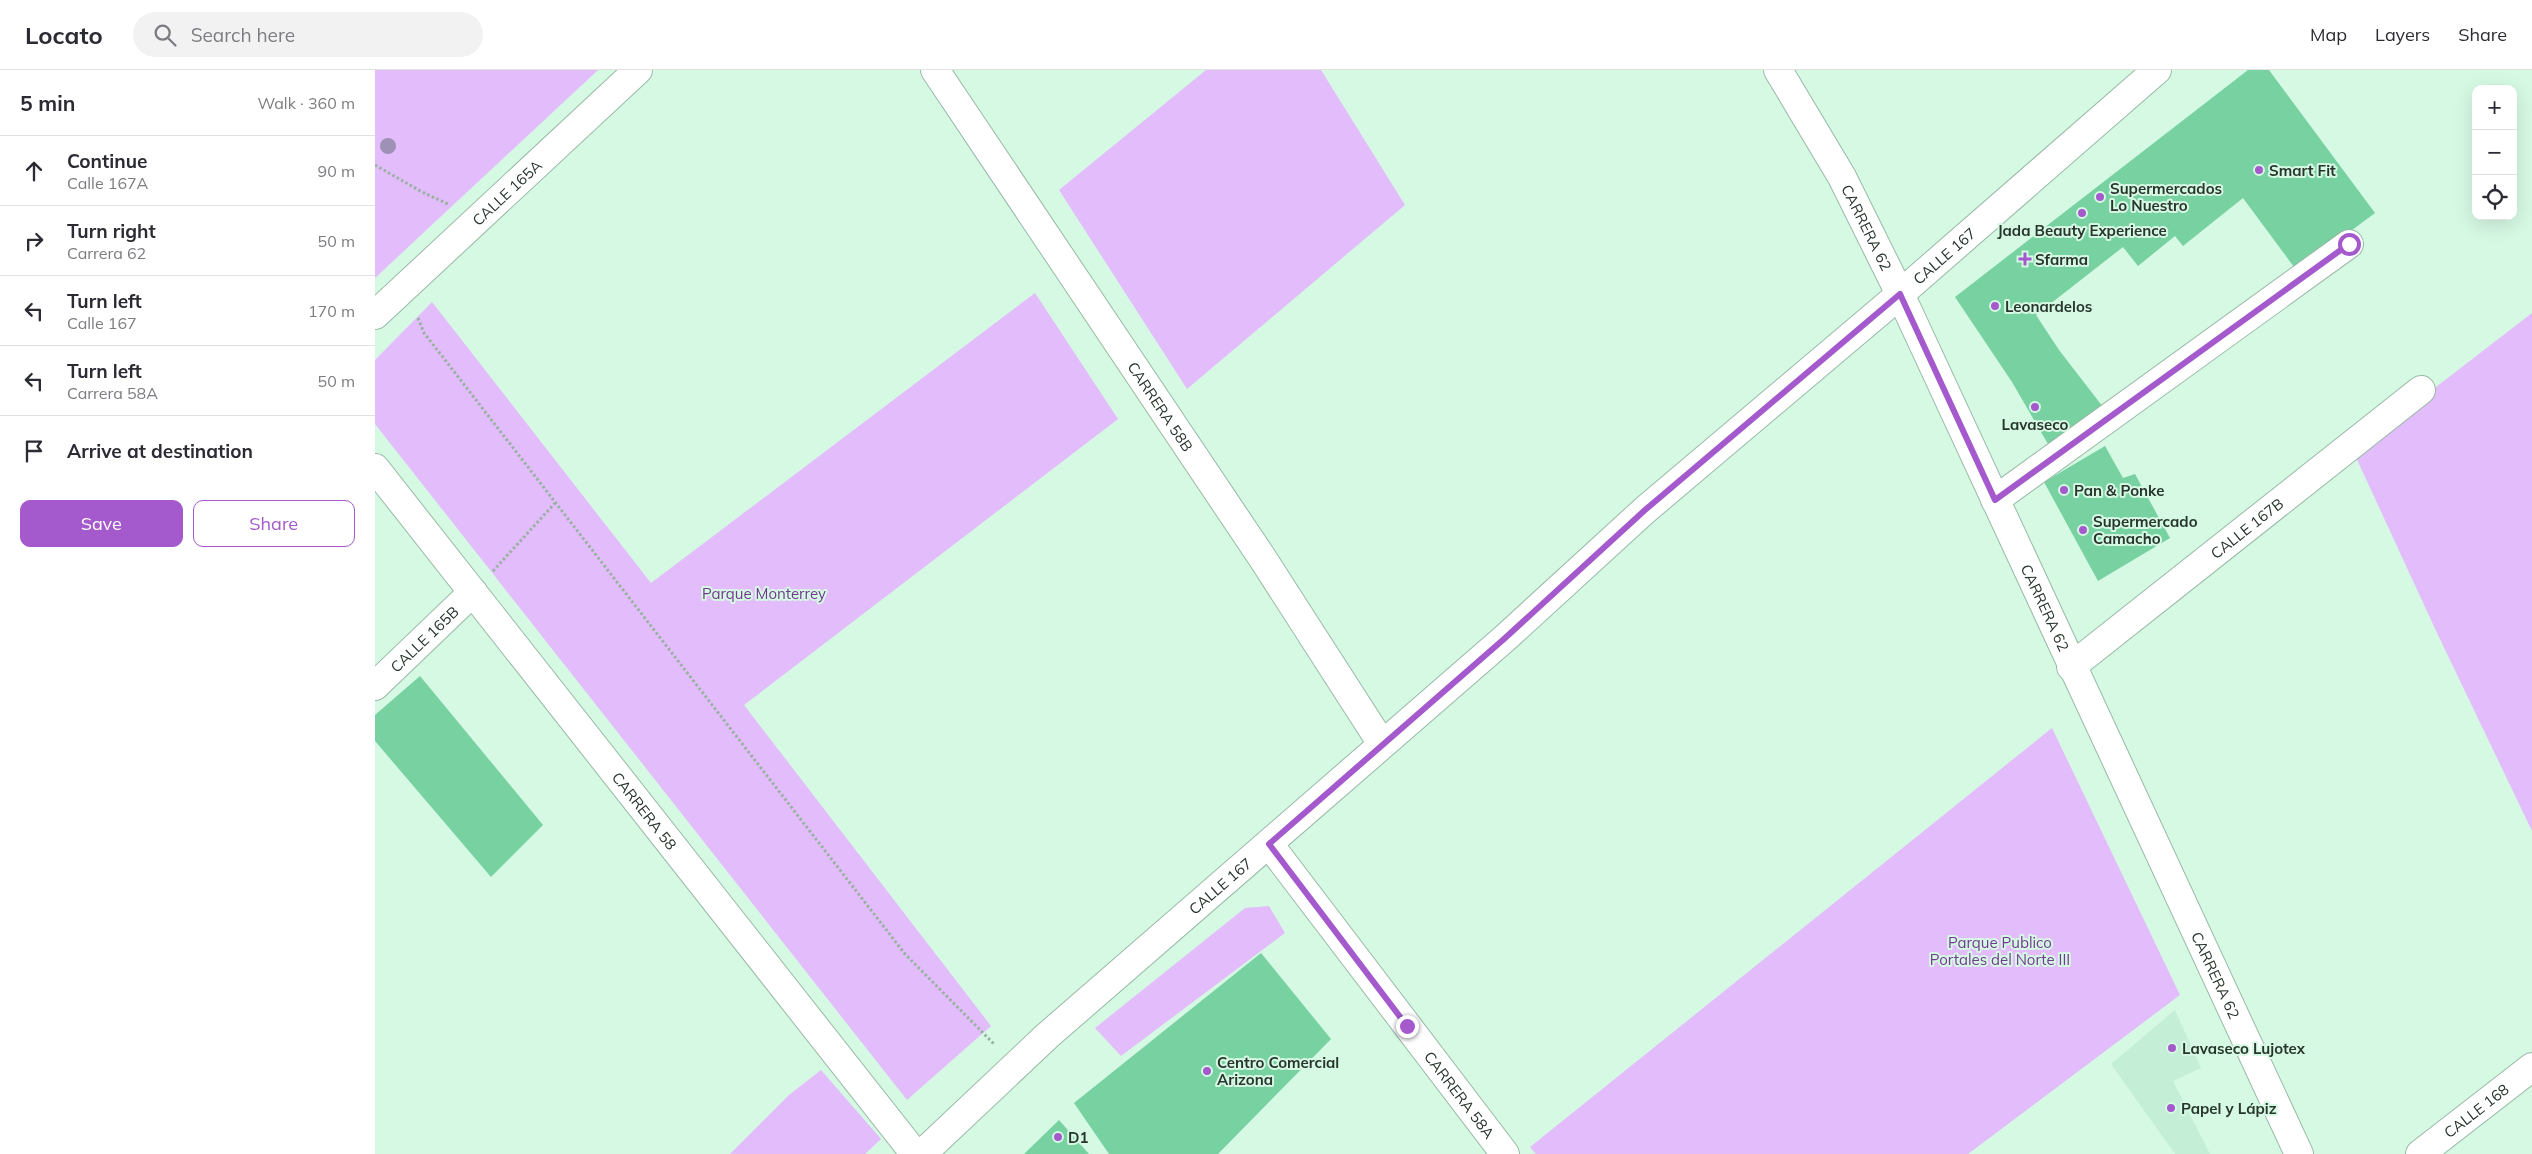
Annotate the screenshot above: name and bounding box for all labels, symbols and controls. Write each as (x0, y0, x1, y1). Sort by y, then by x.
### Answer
search box (133, 12, 483, 57)
text: Locato (25, 20, 103, 50)
icon: search (151, 21, 179, 49)
text: Search here (191, 23, 295, 47)
text: Map (2310, 23, 2347, 46)
text: Layers (2375, 23, 2430, 46)
text: Share (2458, 23, 2507, 46)
map controls (2472, 85, 2517, 220)
button: + (2472, 85, 2517, 130)
text: 5 min (20, 90, 75, 116)
text: Walk · 360 m (257, 93, 355, 113)
button: − (2472, 130, 2517, 175)
text: Continue (67, 149, 147, 173)
street label: CALLE 165A (468, 155, 545, 229)
icon: ahead (20, 157, 48, 185)
text: 90 m (318, 161, 355, 181)
place label: Smart Fit (2269, 161, 2336, 180)
marker: Smart Fit (2253, 164, 2265, 176)
text: Calle 167A (67, 173, 148, 193)
button: locate (2472, 175, 2517, 220)
place label: Supermercados Lo Nuestro (2110, 179, 2222, 215)
street label: CARRERA 62 (1838, 181, 1896, 274)
marker: Supermercados Lo Nuestro (2094, 191, 2106, 203)
marker: Jada Beauty Experience (2076, 207, 2088, 219)
text: Turn right (67, 219, 156, 243)
place label: Jada Beauty Experience (1997, 221, 2167, 240)
street label: CALLE 167 (1909, 223, 1979, 288)
icon: right (20, 227, 48, 255)
text: 50 m (318, 231, 355, 251)
route start (2338, 233, 2361, 256)
text: Carrera 62 (67, 243, 146, 263)
place label: Sfarma (2035, 250, 2088, 269)
marker: Sfarma (2019, 253, 2031, 265)
text: Turn left (67, 289, 142, 313)
icon: left (20, 297, 48, 325)
place label: Leonardelos (2005, 297, 2092, 316)
marker: Leonardelos (1989, 300, 2001, 312)
text: 170 m (308, 301, 355, 321)
text: Calle 167 (67, 313, 137, 333)
street label: CARRERA 58B (1124, 358, 1197, 455)
text: Turn left (67, 359, 142, 383)
icon: left (20, 367, 48, 395)
text: 50 m (318, 371, 355, 391)
text: Carrera 58A (67, 383, 158, 403)
marker: Lavaseco (2029, 401, 2041, 413)
place label: Lavaseco (2002, 415, 2069, 434)
icon: arrive (20, 437, 48, 465)
text: Arrive at destination (67, 439, 253, 463)
place label: Pan & Ponke (2074, 481, 2164, 500)
marker: Pan & Ponke (2058, 484, 2070, 496)
street label: CALLE 167B (2206, 493, 2287, 563)
button: Save (20, 500, 183, 547)
button: Share (193, 500, 355, 547)
place label: Supermercado Camacho (2093, 512, 2198, 548)
marker: Supermercado Camacho (2077, 524, 2089, 536)
street label: CARRERA 62 (2017, 561, 2074, 654)
park label: Parque Monterrey (702, 584, 826, 603)
street label: CALLE 165B (386, 602, 462, 676)
street label: CARRERA 58 (608, 768, 681, 853)
street label: CALLE 167 (1185, 853, 1255, 918)
street label: CARRERA 62 (2188, 928, 2244, 1022)
park label: Parque Publico Portales del Norte III (1930, 933, 2070, 969)
route end (1396, 1015, 1419, 1038)
place label: Lavaseco Lujotex (2182, 1039, 2306, 1058)
marker: Lavaseco Lujotex (2166, 1042, 2178, 1054)
street label: CARRERA 58A (1420, 1047, 1499, 1142)
place label: Centro Comercial Arizona (1217, 1053, 1339, 1089)
marker: Centro Comercial Arizona (1201, 1065, 1213, 1077)
street label: CALLE 168 (2440, 1079, 2512, 1142)
place label: Papel y Lápiz (2181, 1099, 2277, 1118)
marker: Papel y Lápiz (2165, 1102, 2177, 1114)
place label: D1 (1068, 1128, 1088, 1147)
marker: D1 (1052, 1131, 1064, 1143)

